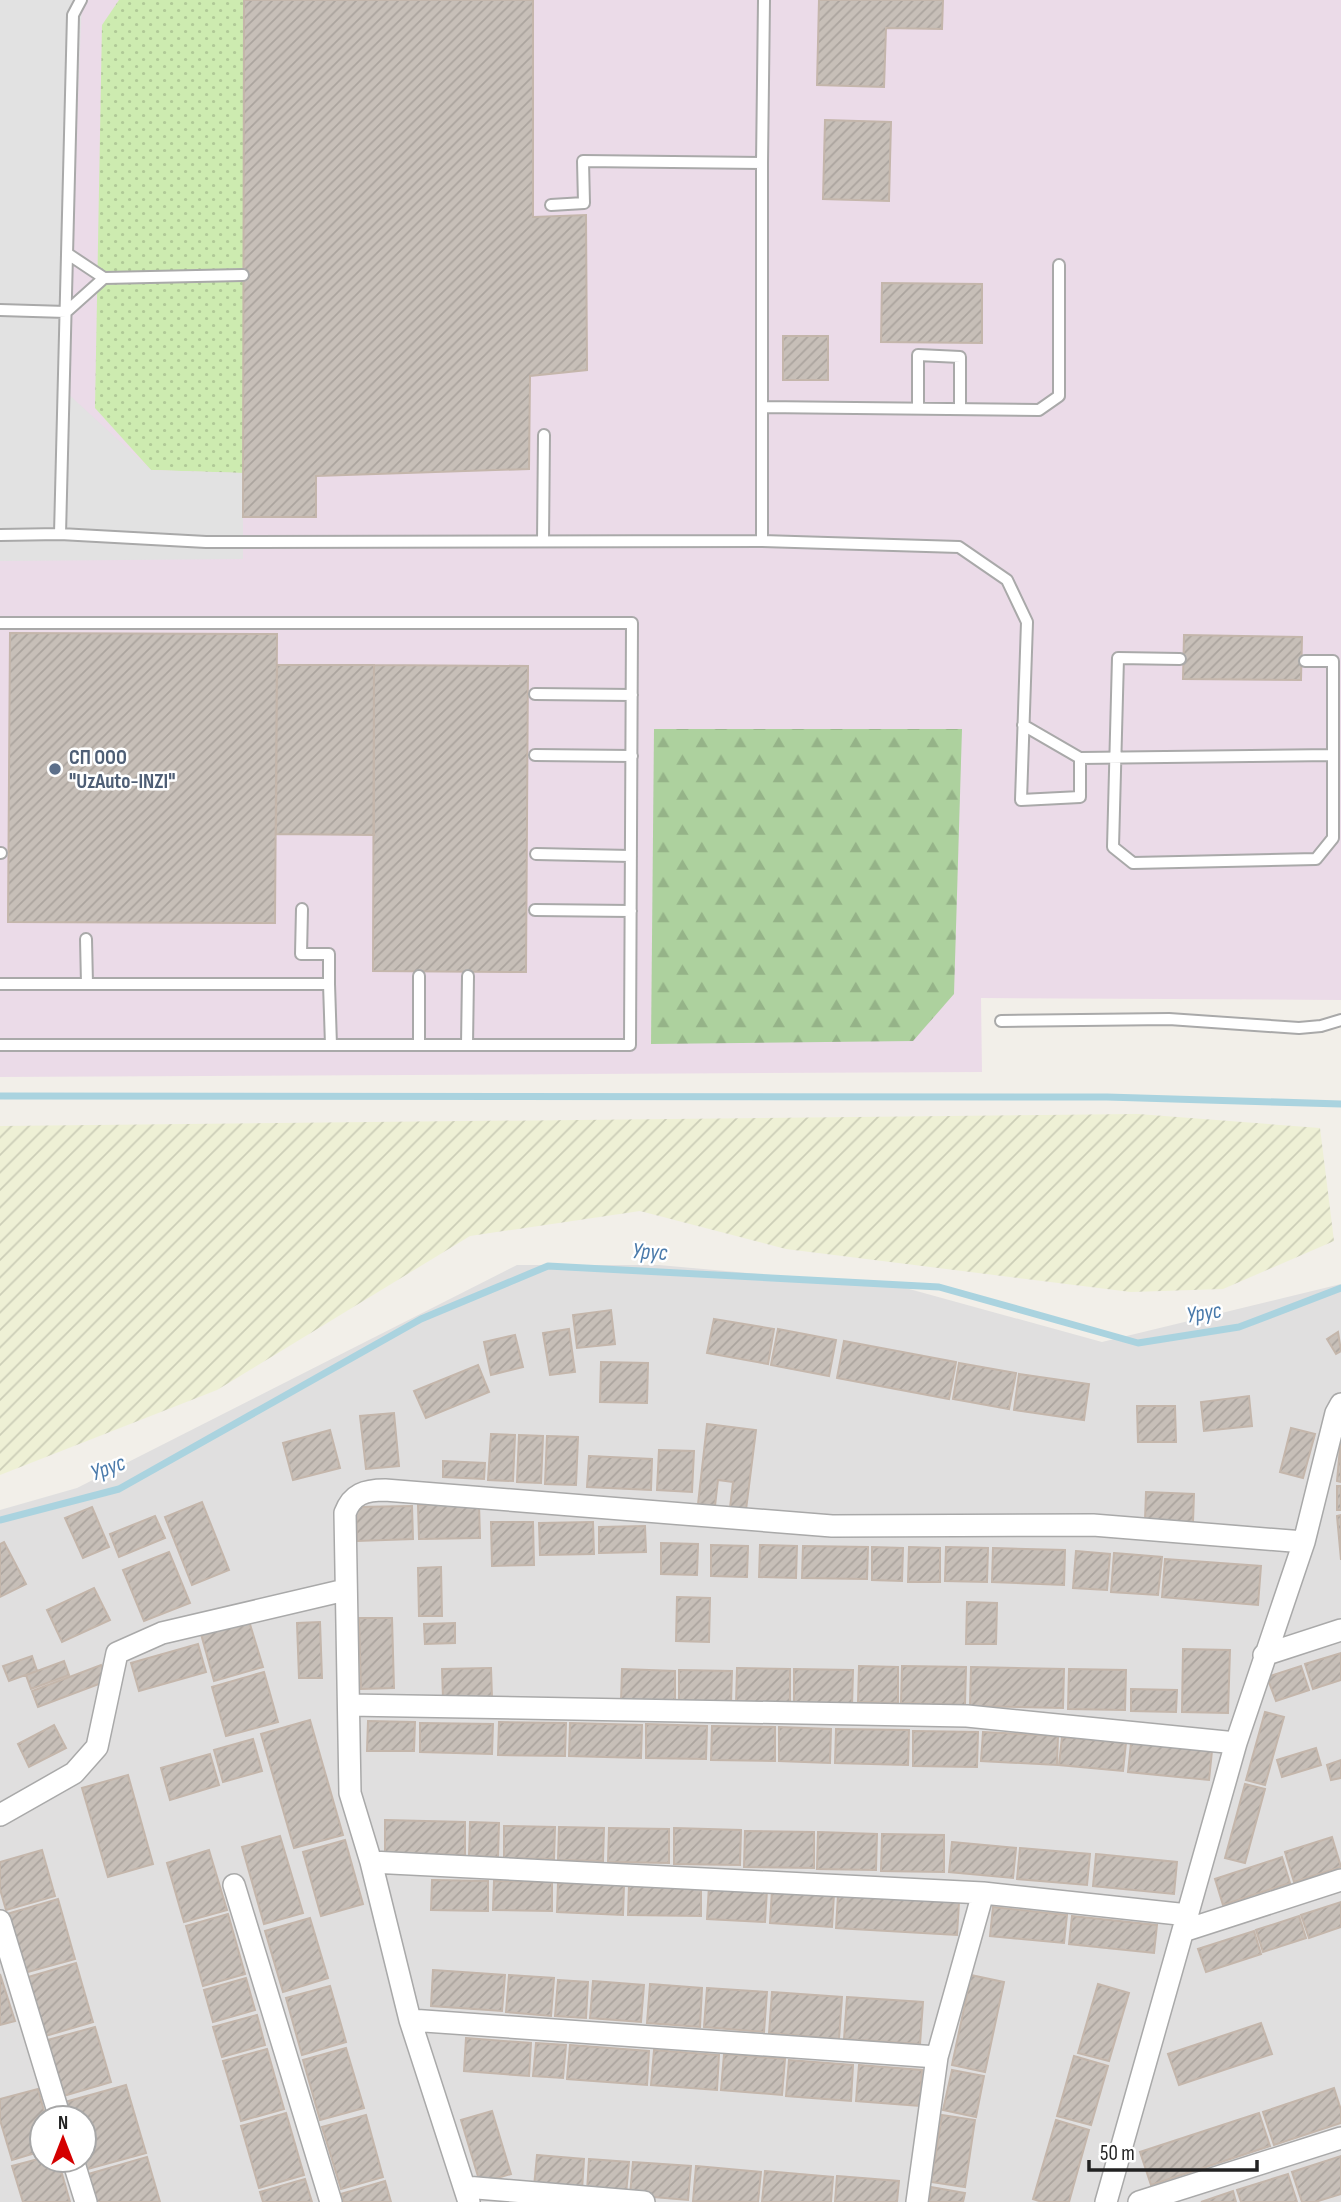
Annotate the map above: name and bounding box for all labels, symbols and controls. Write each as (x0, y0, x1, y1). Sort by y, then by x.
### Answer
place label: СП ООО "UzAuto-INZI" (69, 745, 175, 794)
marker: СП ООО "UzAuto-INZI" (47, 761, 63, 777)
water label: Урус (632, 1237, 668, 1267)
water label: Урус (1184, 1296, 1224, 1330)
water label: Урус (87, 1449, 129, 1487)
north arrow (28, 2104, 98, 2174)
text: N (58, 2112, 68, 2135)
scale bar (1089, 2128, 1257, 2172)
text: 50 m (1100, 2141, 1135, 2166)

